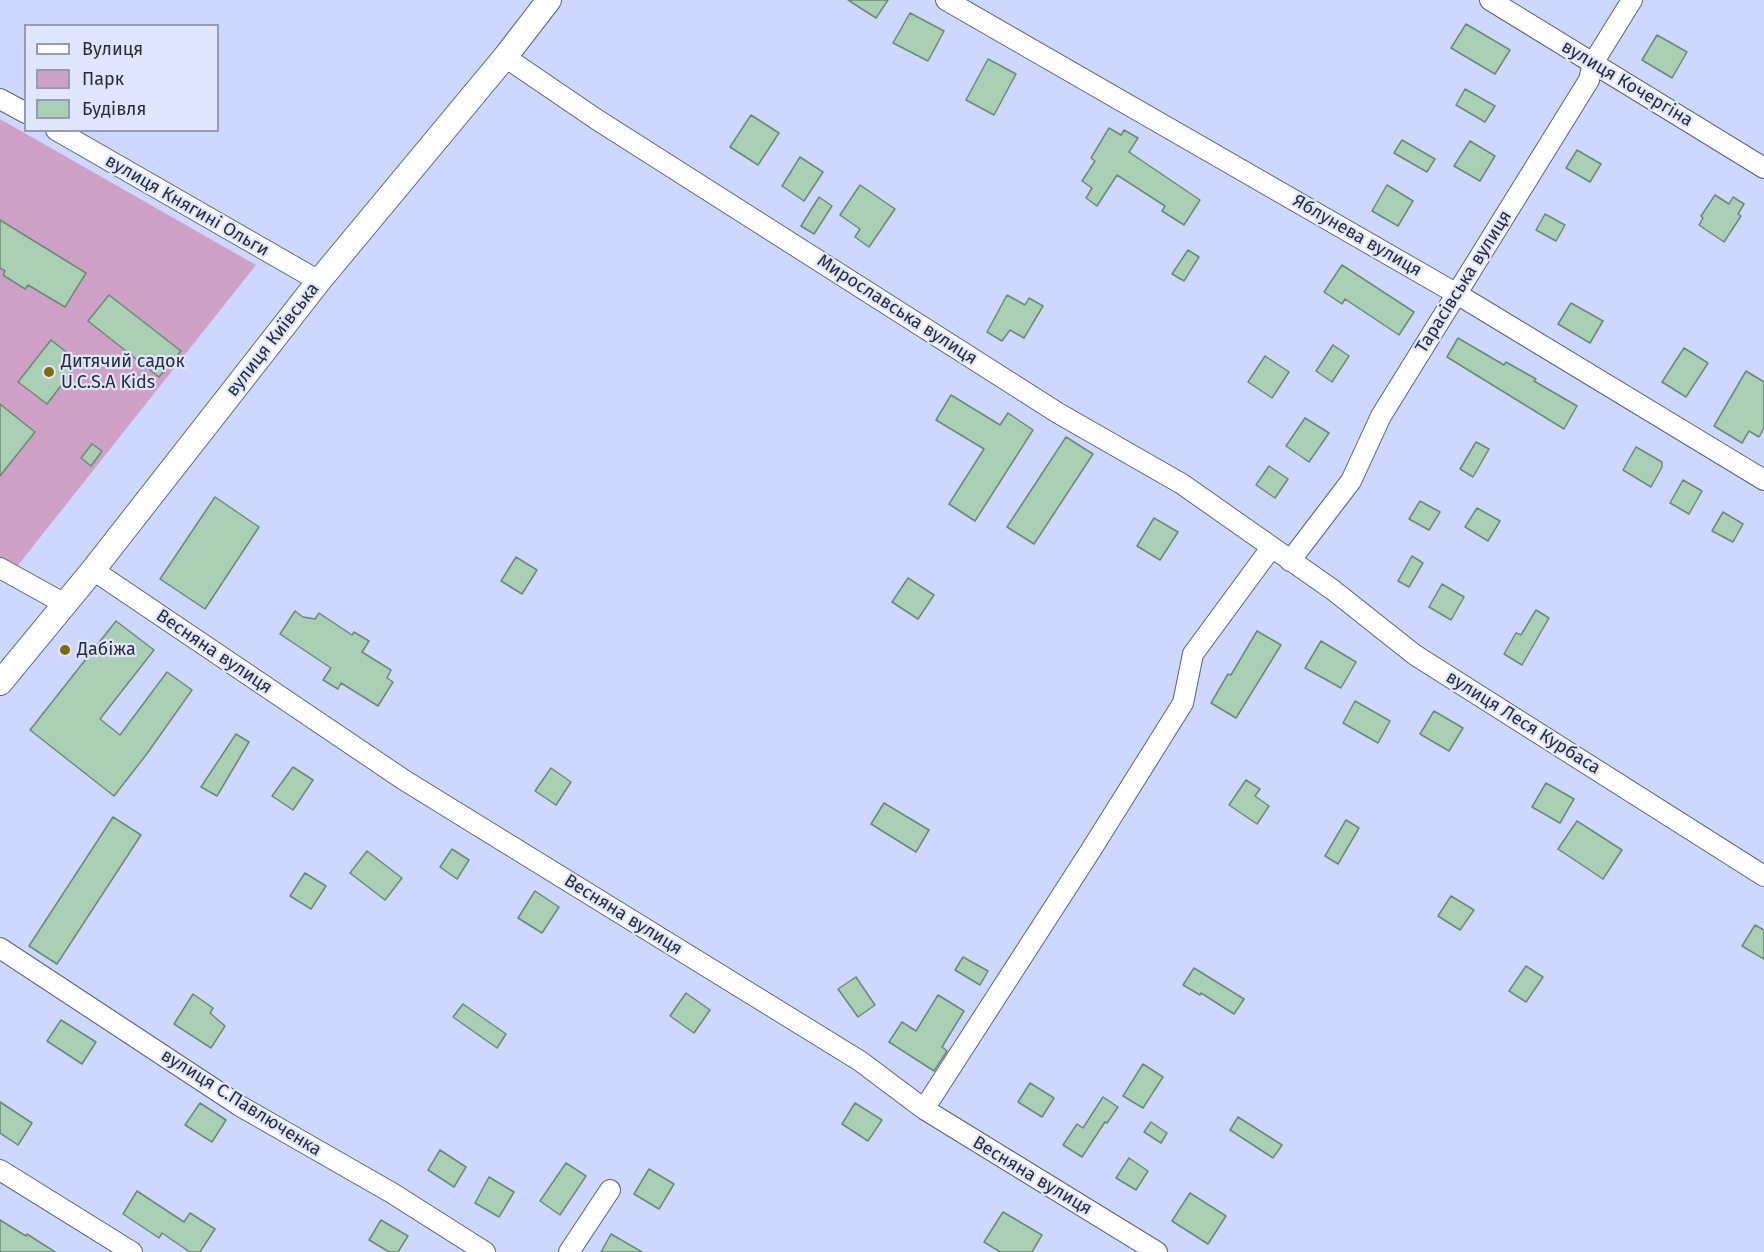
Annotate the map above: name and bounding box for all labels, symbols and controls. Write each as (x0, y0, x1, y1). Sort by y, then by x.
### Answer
legend (24, 24, 219, 132)
street label: вулиця Кочергіна (1557, 36, 1697, 132)
text: Вулиця (82, 38, 143, 60)
text: Парк (82, 68, 124, 90)
text: Будівля (82, 98, 146, 120)
street label: вулиця Княгині Ольги (101, 150, 273, 262)
street label: Яблунева вулиця (1289, 190, 1425, 282)
street label: Тарасівська вулиця (1411, 207, 1517, 357)
street label: Мирославська вулиця (813, 250, 981, 370)
street label: вулиця Київська (222, 279, 324, 401)
place label: Дитячий садок U.C.S.A Kids (61, 351, 185, 394)
marker: Дитячий садок U.C.S.A Kids (42, 365, 56, 379)
street label: Весняна вулиця (152, 605, 276, 699)
place label: Дабіжа (77, 639, 136, 661)
marker: Дабіжа (58, 643, 72, 657)
street label: вулиця Леся Курбаса (1442, 667, 1604, 779)
street label: Весняна вулиця (560, 870, 686, 960)
street label: вулиця С.Павлюченка (157, 1045, 325, 1161)
street label: Весняна вулиця (968, 1132, 1096, 1220)

